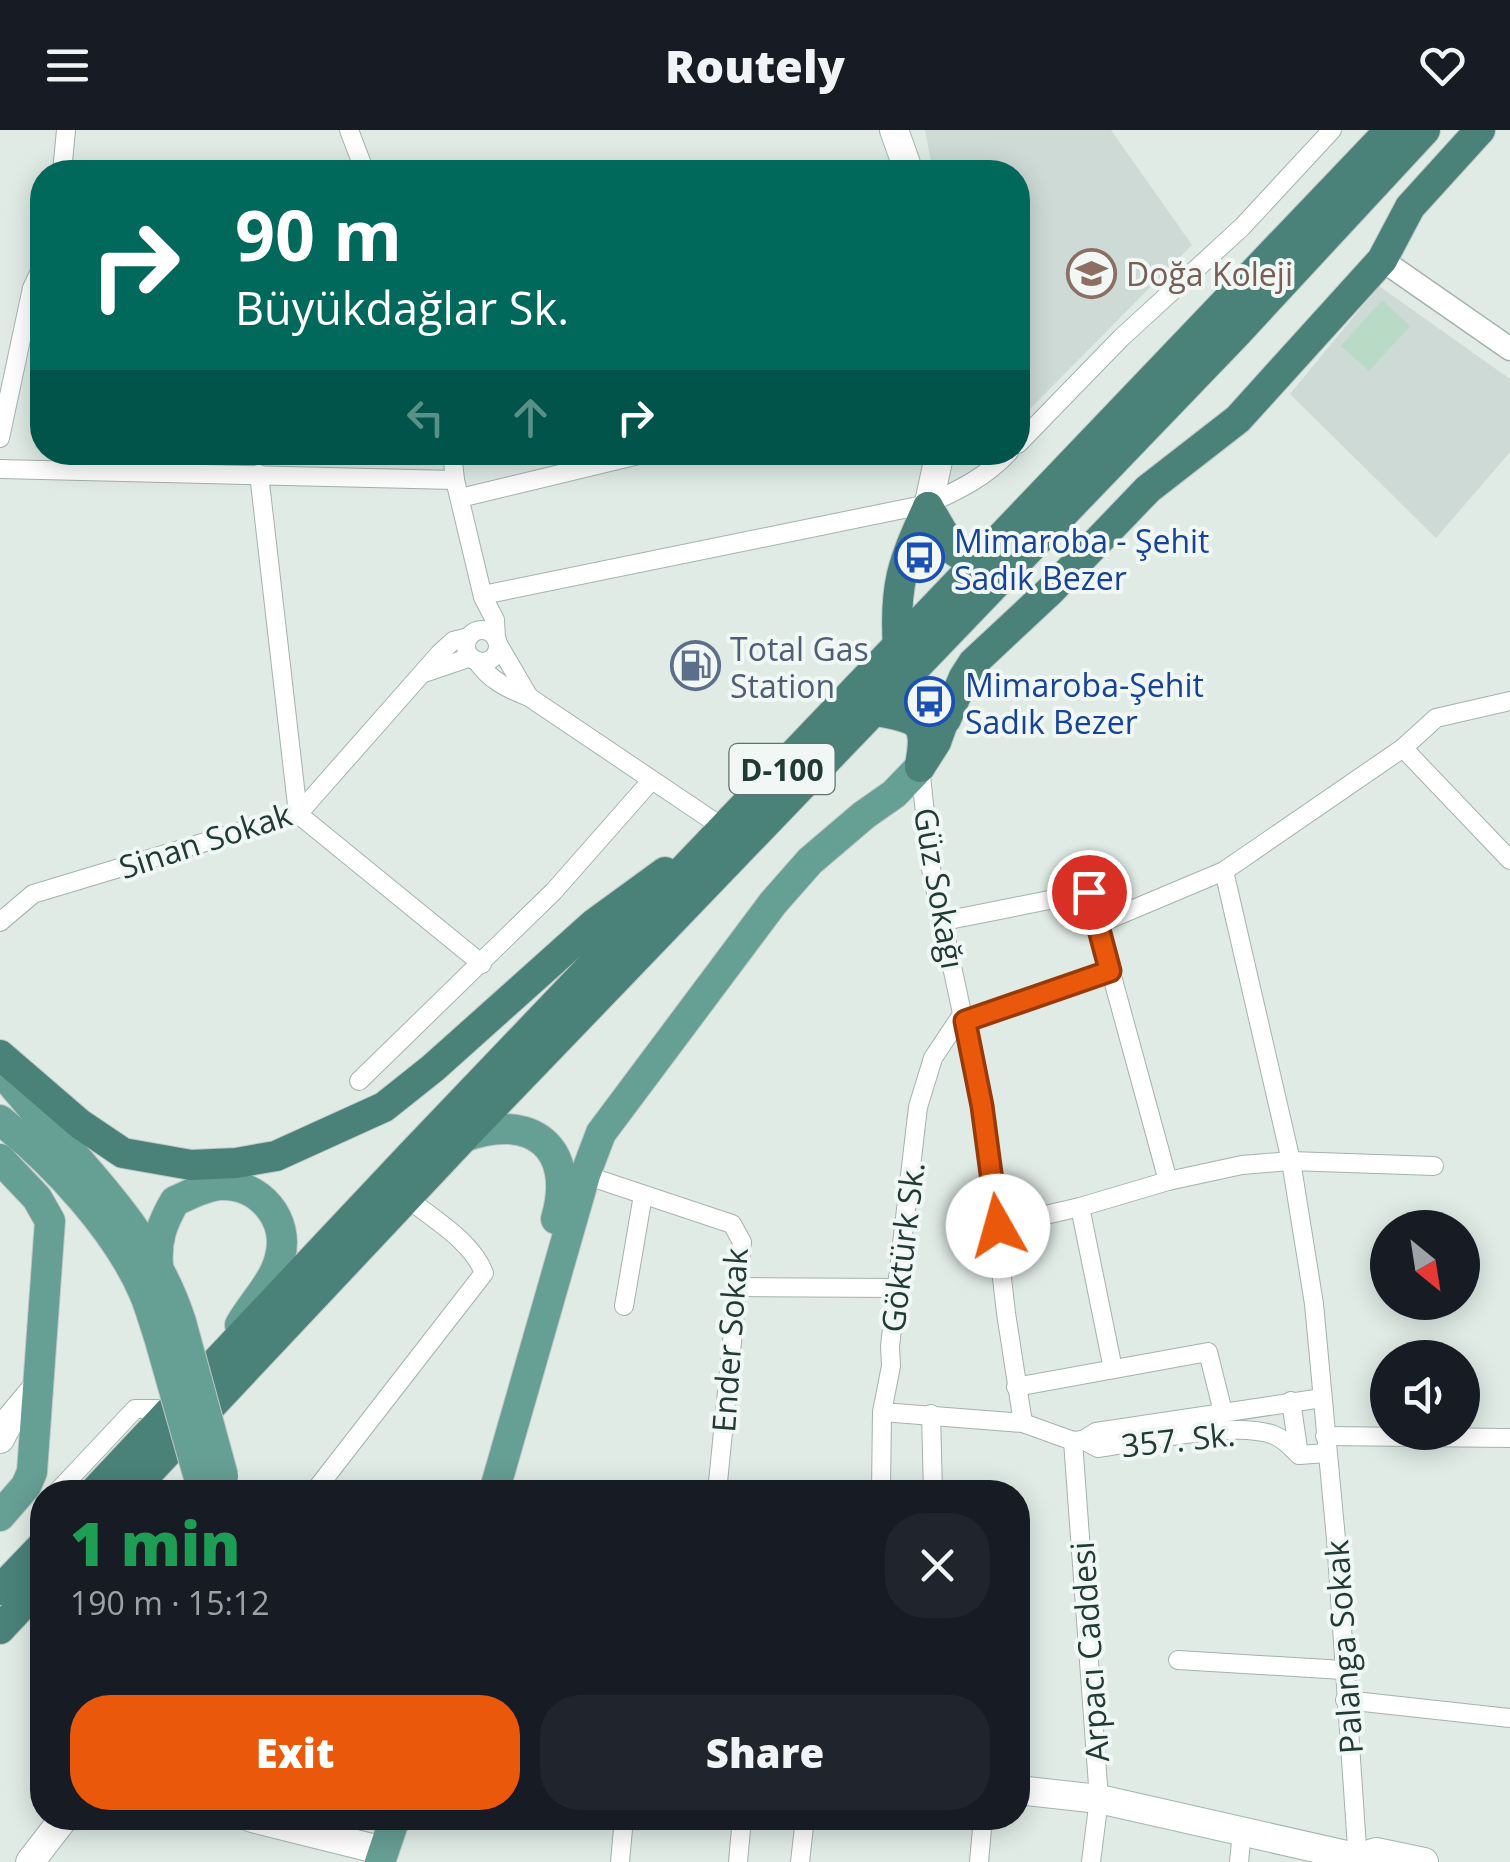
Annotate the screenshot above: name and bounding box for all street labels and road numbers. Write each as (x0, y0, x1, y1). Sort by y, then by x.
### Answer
road number: D-100 (730, 744, 834, 794)
street label: Sinan Sokak (113, 792, 297, 888)
street label: Güz Sokağı (905, 804, 975, 972)
street label: Göktürk Sk. (870, 1159, 934, 1335)
street label: Ender Sokak (701, 1246, 757, 1434)
street label: 357. Sk. (1119, 1412, 1237, 1466)
street label: Palanga Sokak (1314, 1538, 1372, 1755)
street label: Arpacı Caddesi (1060, 1540, 1118, 1764)

